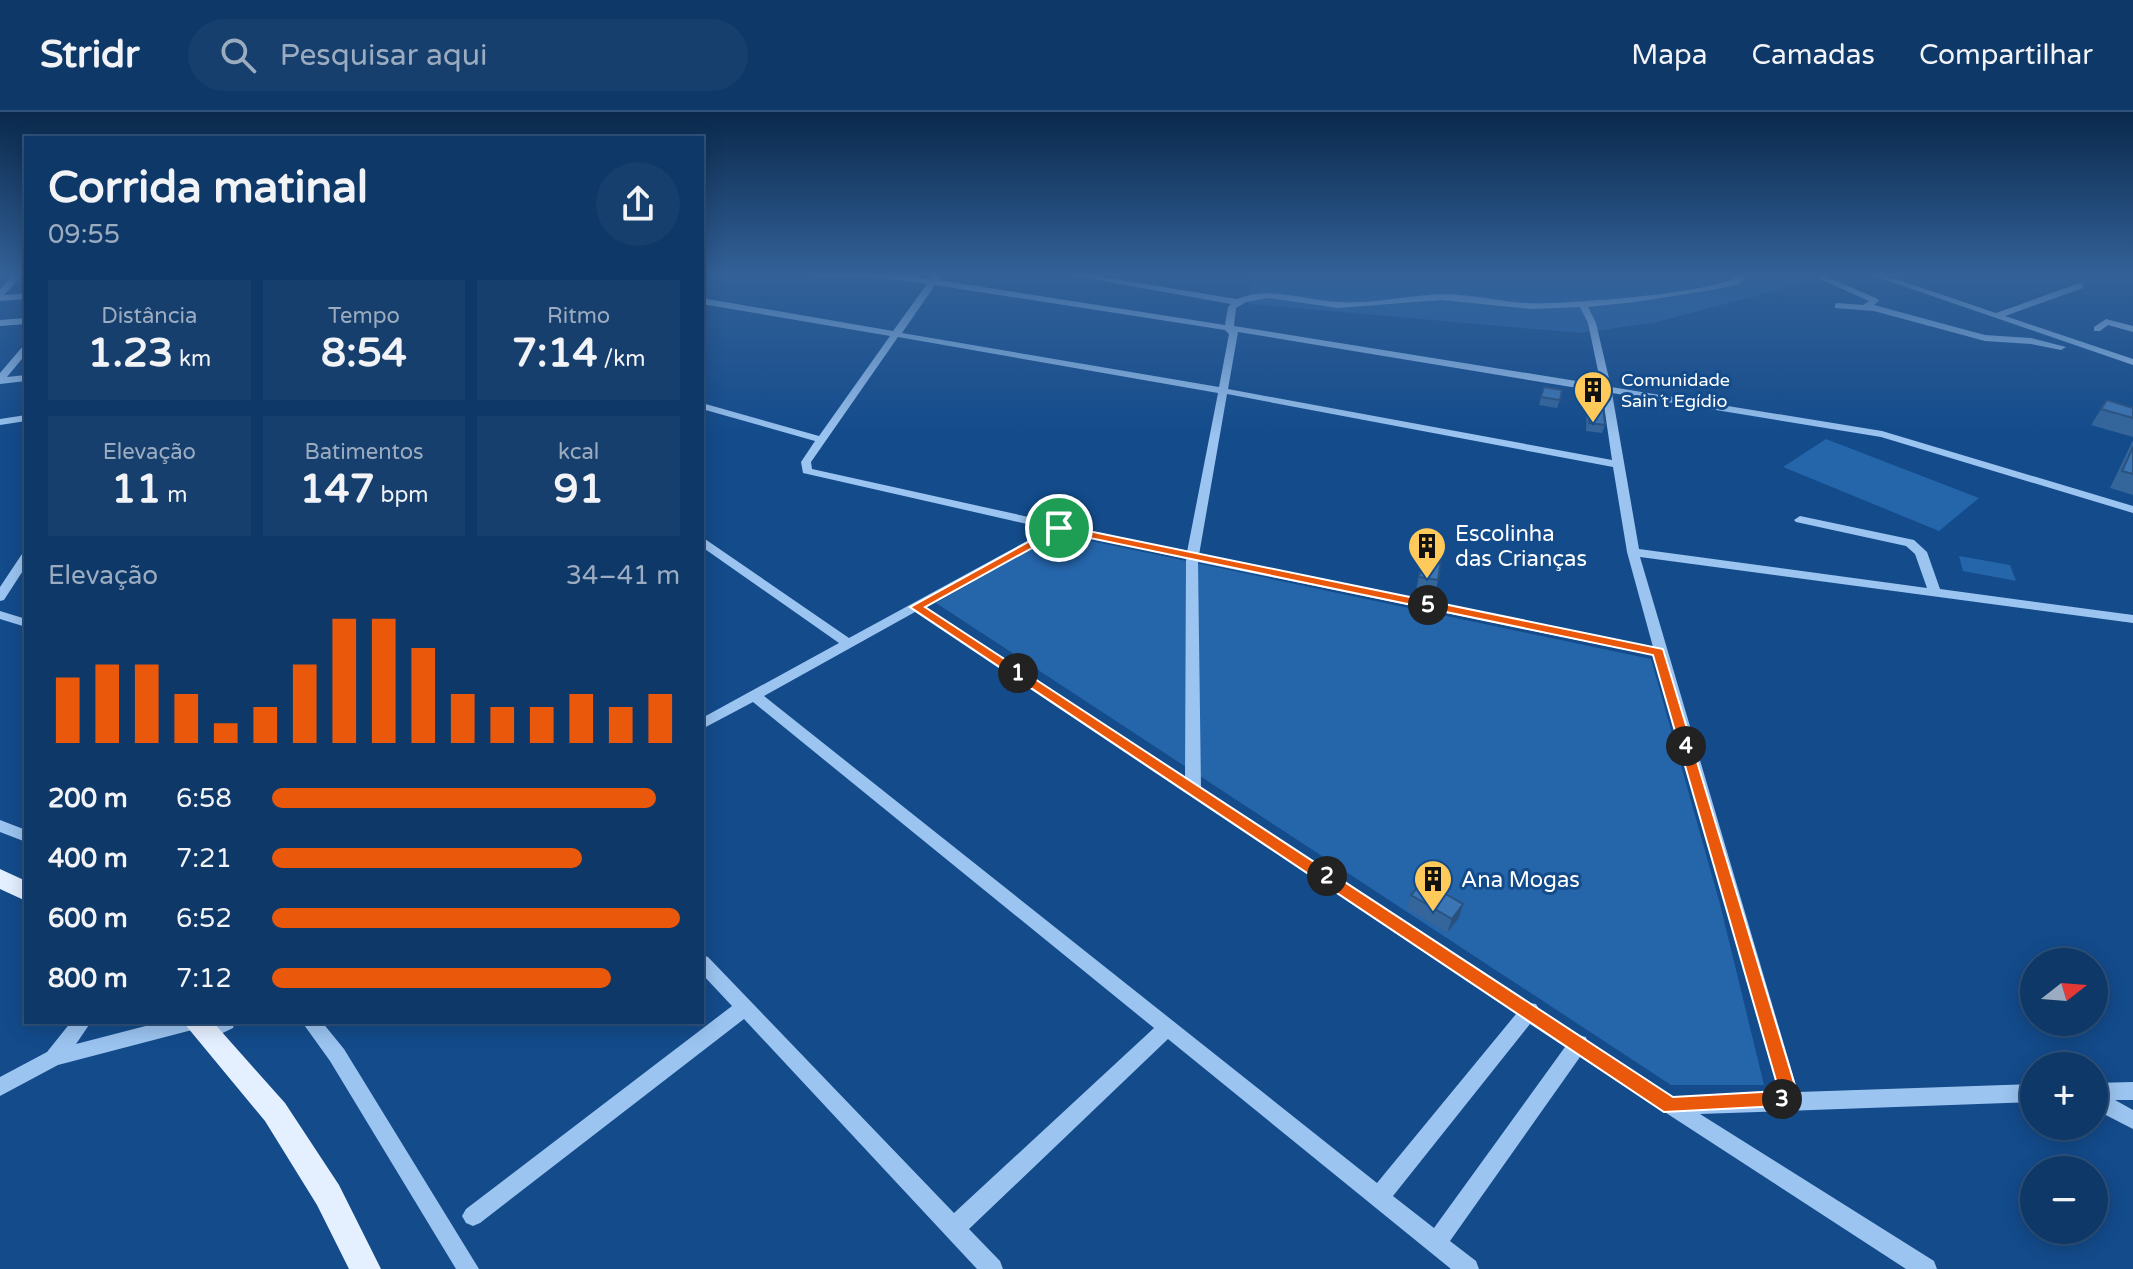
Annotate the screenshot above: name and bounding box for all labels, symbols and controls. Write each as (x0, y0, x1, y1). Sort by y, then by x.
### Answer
search box (188, 19, 748, 91)
text: Stridr (40, 32, 140, 78)
icon: search (216, 33, 260, 77)
text: Pesquisar aqui (280, 37, 488, 74)
text: Mapa (1631, 38, 1707, 72)
text: Camadas (1751, 38, 1875, 72)
text: Compartilhar (1919, 38, 2093, 72)
text: Corrida matinal (48, 162, 368, 215)
button: share (596, 162, 680, 246)
text: 09:55 (48, 219, 120, 250)
text: Distância (101, 303, 197, 329)
text: Tempo (328, 303, 400, 329)
text: Ritmo (547, 303, 610, 329)
text: 1.23 (87, 329, 173, 377)
text: 8:54 (321, 329, 407, 377)
text: 7:14 (512, 329, 598, 377)
text: km (173, 346, 211, 372)
text: /km (598, 346, 645, 372)
building icon: Comunidade Sain´t Egídio (1572, 369, 1614, 424)
place label: Comunidade Sain´t Egídio (1621, 369, 1730, 412)
text: Elevação (103, 439, 196, 465)
text: Batimentos (304, 439, 424, 465)
text: kcal (558, 439, 599, 465)
text: 11 (111, 465, 161, 513)
text: 147 (299, 465, 375, 513)
text: 91 (554, 465, 604, 513)
text: m (161, 482, 187, 508)
text: bpm (375, 482, 429, 508)
pin (1025, 494, 1093, 562)
icon: arrive (1037, 506, 1081, 550)
place label: Escolinha das Crianças (1455, 521, 1587, 572)
building icon: Escolinha das Crianças (1406, 525, 1448, 580)
text: Elevação (48, 560, 158, 591)
text: 34–41 m (566, 560, 680, 591)
pin: 5 (1408, 585, 1448, 625)
text: 5 (1421, 592, 1435, 618)
pin: 1 (998, 653, 1038, 693)
text: 1 (1011, 660, 1025, 686)
pin: 4 (1666, 726, 1706, 766)
text: 4 (1679, 733, 1693, 759)
text: 200 m (48, 783, 128, 814)
text: 6:58 (176, 783, 232, 814)
text: 400 m (48, 843, 128, 874)
text: 7:21 (176, 843, 232, 874)
pin: 2 (1307, 856, 1347, 896)
building icon: Ana Mogas (1412, 858, 1454, 913)
text: 2 (1320, 863, 1334, 889)
place label: Ana Mogas (1461, 867, 1580, 893)
text: 600 m (48, 903, 128, 934)
text: 6:52 (176, 903, 232, 934)
north arrow (2020, 948, 2108, 1036)
map controls (2020, 948, 2108, 1244)
text: 800 m (48, 963, 128, 994)
text: 7:12 (176, 963, 232, 994)
button: + (2020, 1052, 2108, 1140)
pin: 3 (1762, 1079, 1802, 1119)
text: 3 (1775, 1086, 1789, 1112)
button: − (2020, 1156, 2108, 1244)

